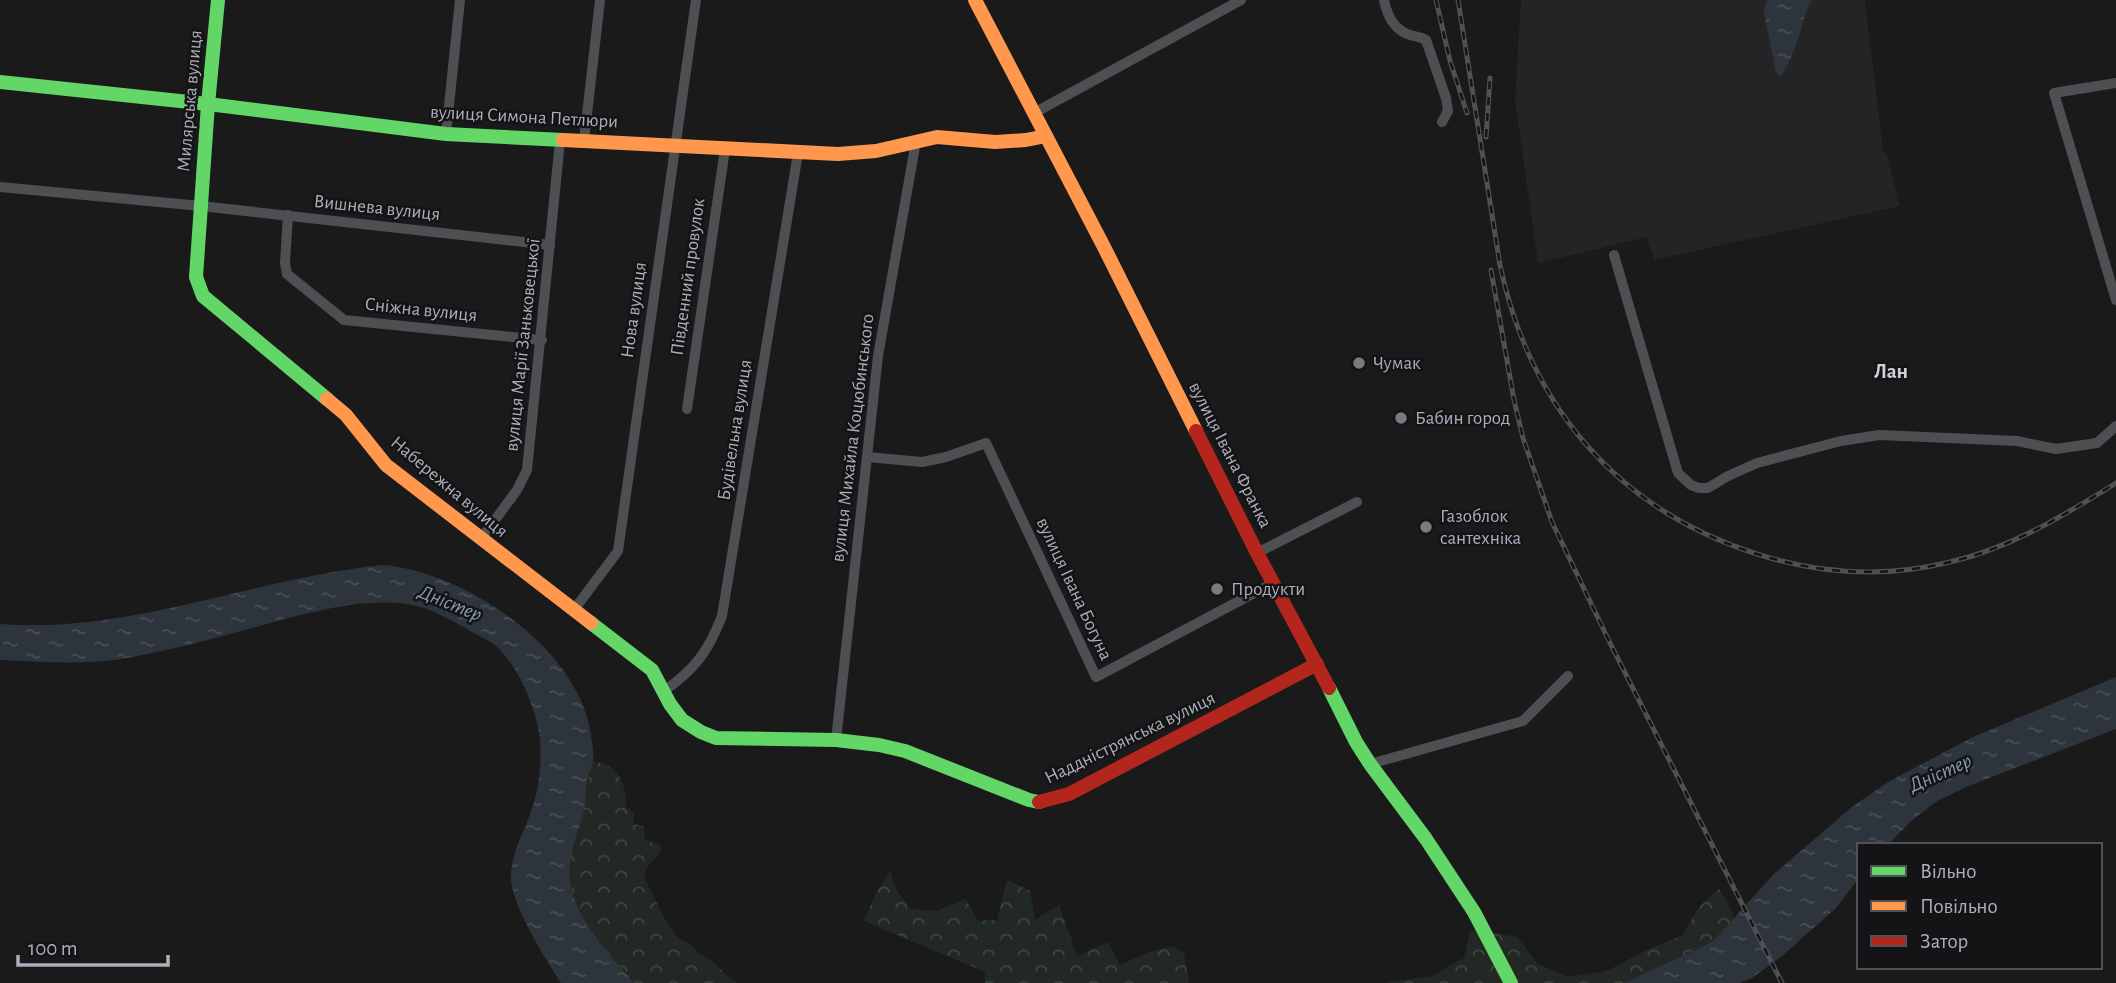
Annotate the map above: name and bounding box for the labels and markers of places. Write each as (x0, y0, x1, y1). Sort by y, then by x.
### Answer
place label: Чумак (1373, 354, 1421, 373)
marker: Чумак (1351, 355, 1367, 371)
place label: Бабин город (1415, 409, 1510, 428)
marker: Бабин город (1393, 410, 1409, 426)
place label: Газоблок сантехніка (1440, 507, 1521, 548)
marker: Газоблок сантехніка (1418, 519, 1434, 535)
place label: Продукти (1231, 580, 1305, 599)
marker: Продукти (1209, 581, 1225, 597)

